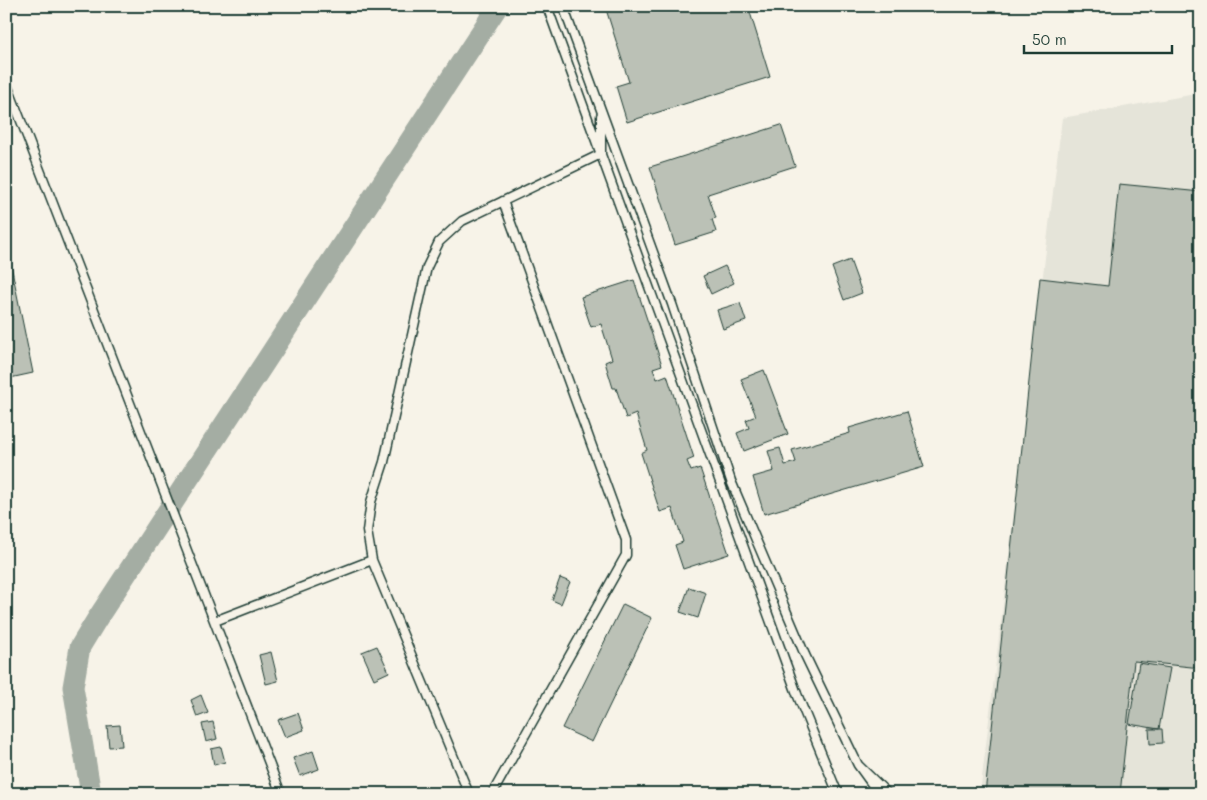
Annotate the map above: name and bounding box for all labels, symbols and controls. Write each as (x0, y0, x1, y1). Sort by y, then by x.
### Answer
scale bar (1024, 22, 1172, 54)
text: 50 m (1032, 29, 1067, 49)

